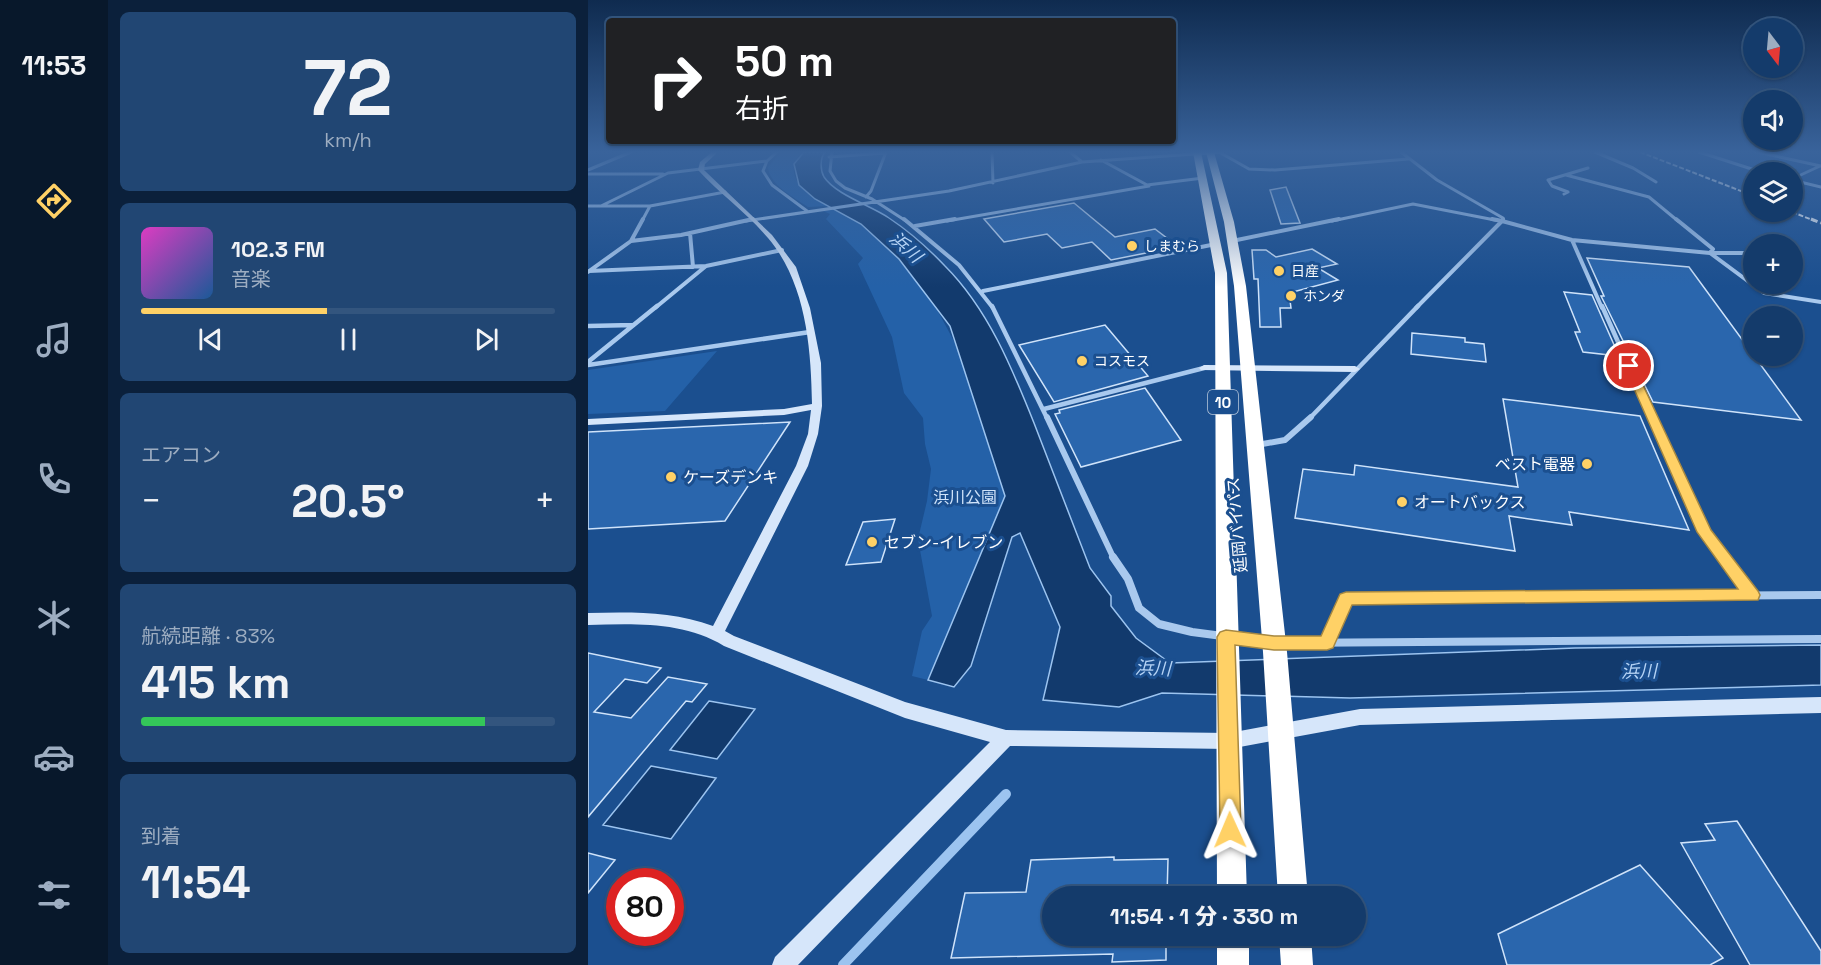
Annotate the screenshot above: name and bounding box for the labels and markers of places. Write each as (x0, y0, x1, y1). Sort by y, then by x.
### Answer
place label: しまむら (1144, 237, 1200, 255)
marker: しまむら (1125, 239, 1139, 253)
place label: 日産 (1291, 262, 1319, 280)
marker: 日産 (1272, 264, 1286, 278)
place label: ホンダ (1303, 287, 1345, 305)
marker: ホンダ (1284, 289, 1298, 303)
pin (1603, 340, 1654, 391)
place label: コスモス (1094, 352, 1150, 370)
marker: コスモス (1075, 354, 1089, 368)
place label: ベスト電器 (1495, 454, 1575, 475)
marker: ベスト電器 (1580, 457, 1594, 471)
place label: ケーズデンキ (683, 467, 778, 488)
marker: ケーズデンキ (664, 470, 678, 484)
place label: オートバックス (1414, 492, 1526, 513)
marker: オートバックス (1395, 495, 1409, 509)
place label: セブン-イレブン (884, 532, 1003, 553)
marker: セブン-イレブン (865, 535, 879, 549)

